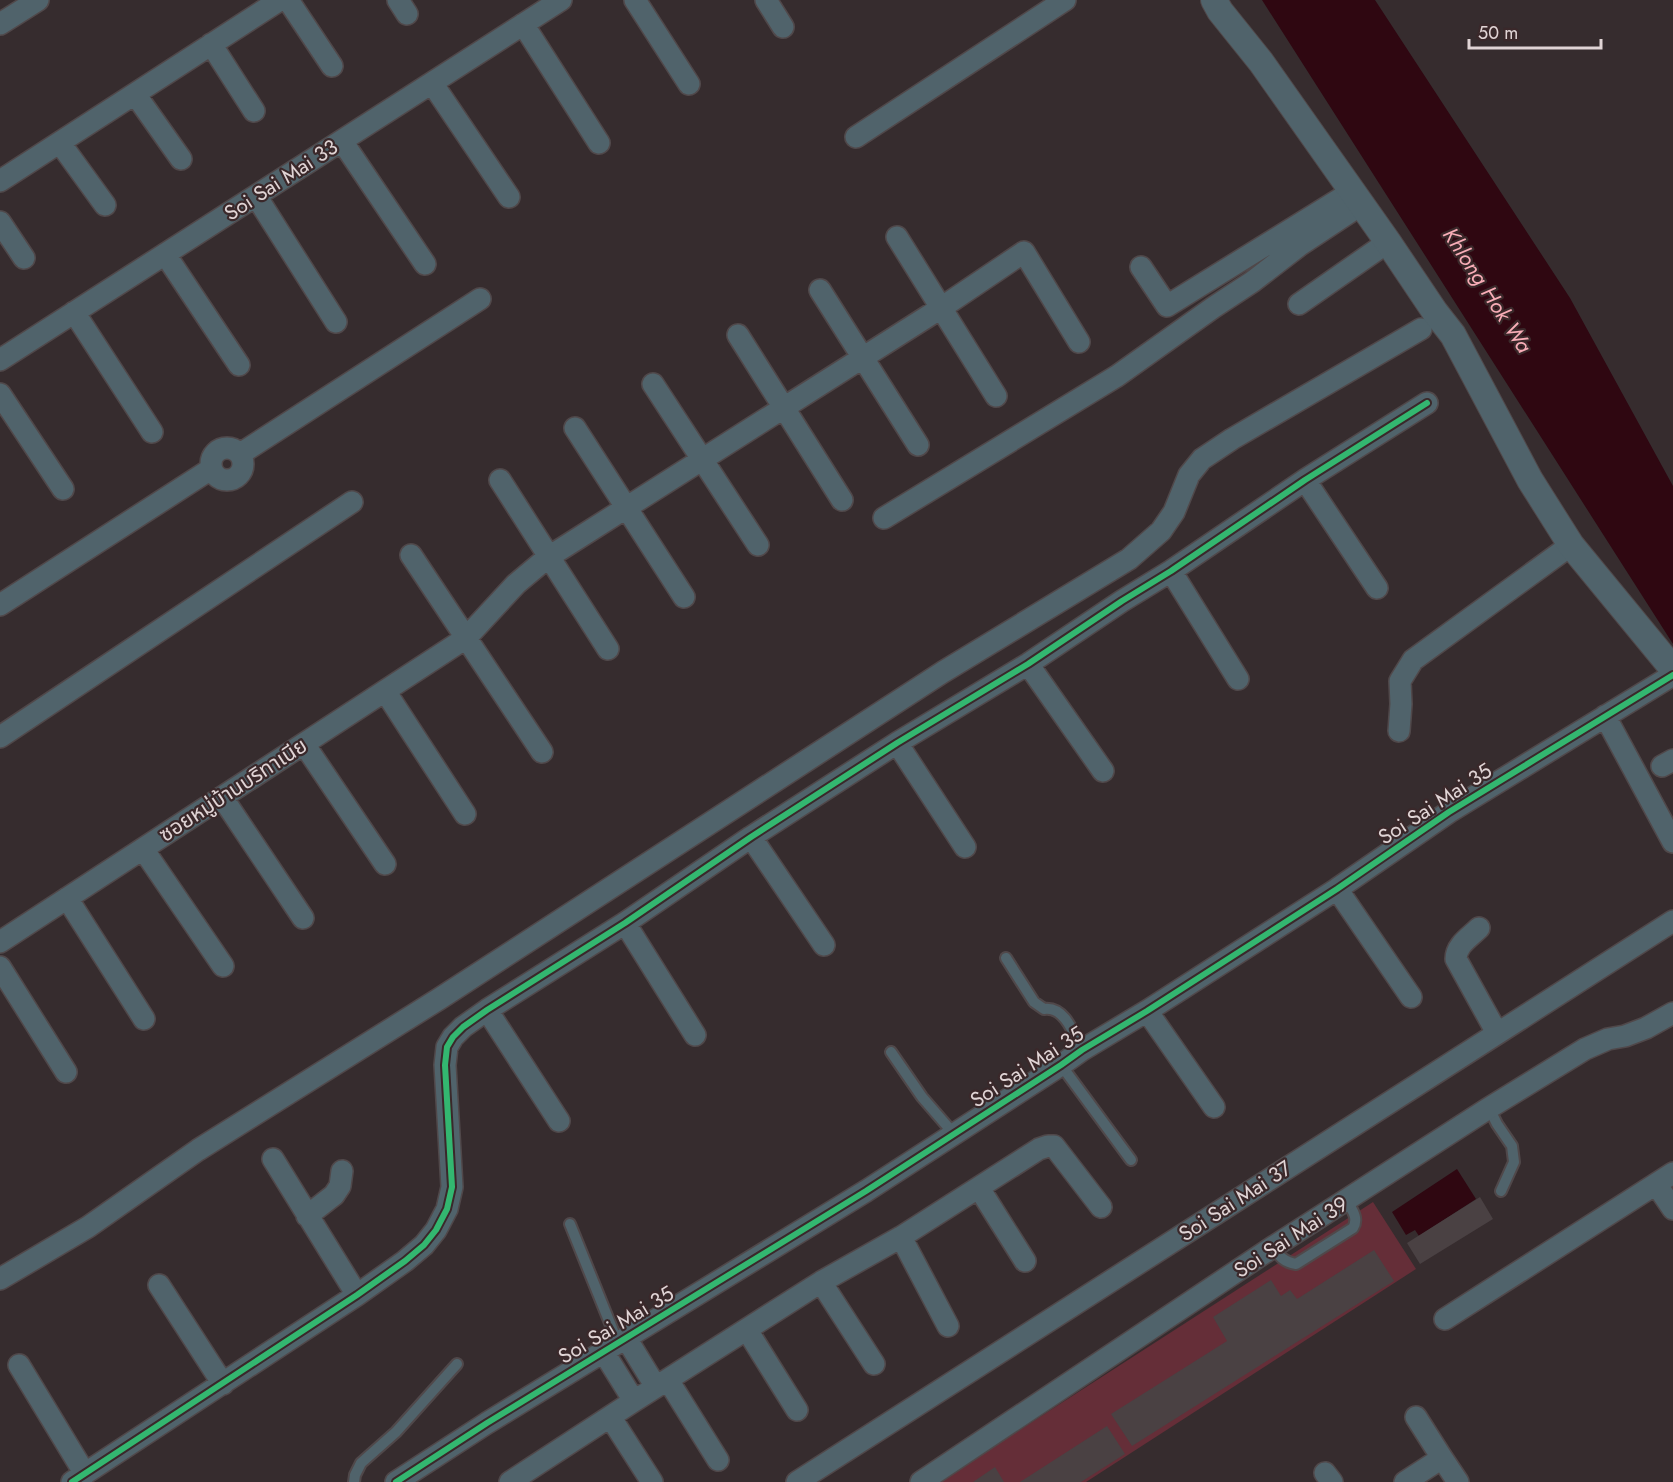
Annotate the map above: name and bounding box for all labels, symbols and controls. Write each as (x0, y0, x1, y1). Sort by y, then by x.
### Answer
scale bar (1469, 12, 1601, 50)
text: 50 m (1478, 20, 1518, 46)
street label: Soi Sai Mai 33 (218, 132, 344, 228)
water label: Khlong Hok Wa (1435, 221, 1541, 359)
street label: ซอยหมู่บ้านบริทาเนีย (153, 731, 313, 849)
street label: Soi Sai Mai 35 (1372, 756, 1498, 852)
street label: Soi Sai Mai 35 (964, 1019, 1090, 1115)
street label: Soi Sai Mai 37 (1173, 1153, 1297, 1249)
street label: Soi Sai Mai 39 (1228, 1189, 1354, 1285)
street label: Soi Sai Mai 35 (552, 1279, 680, 1371)

